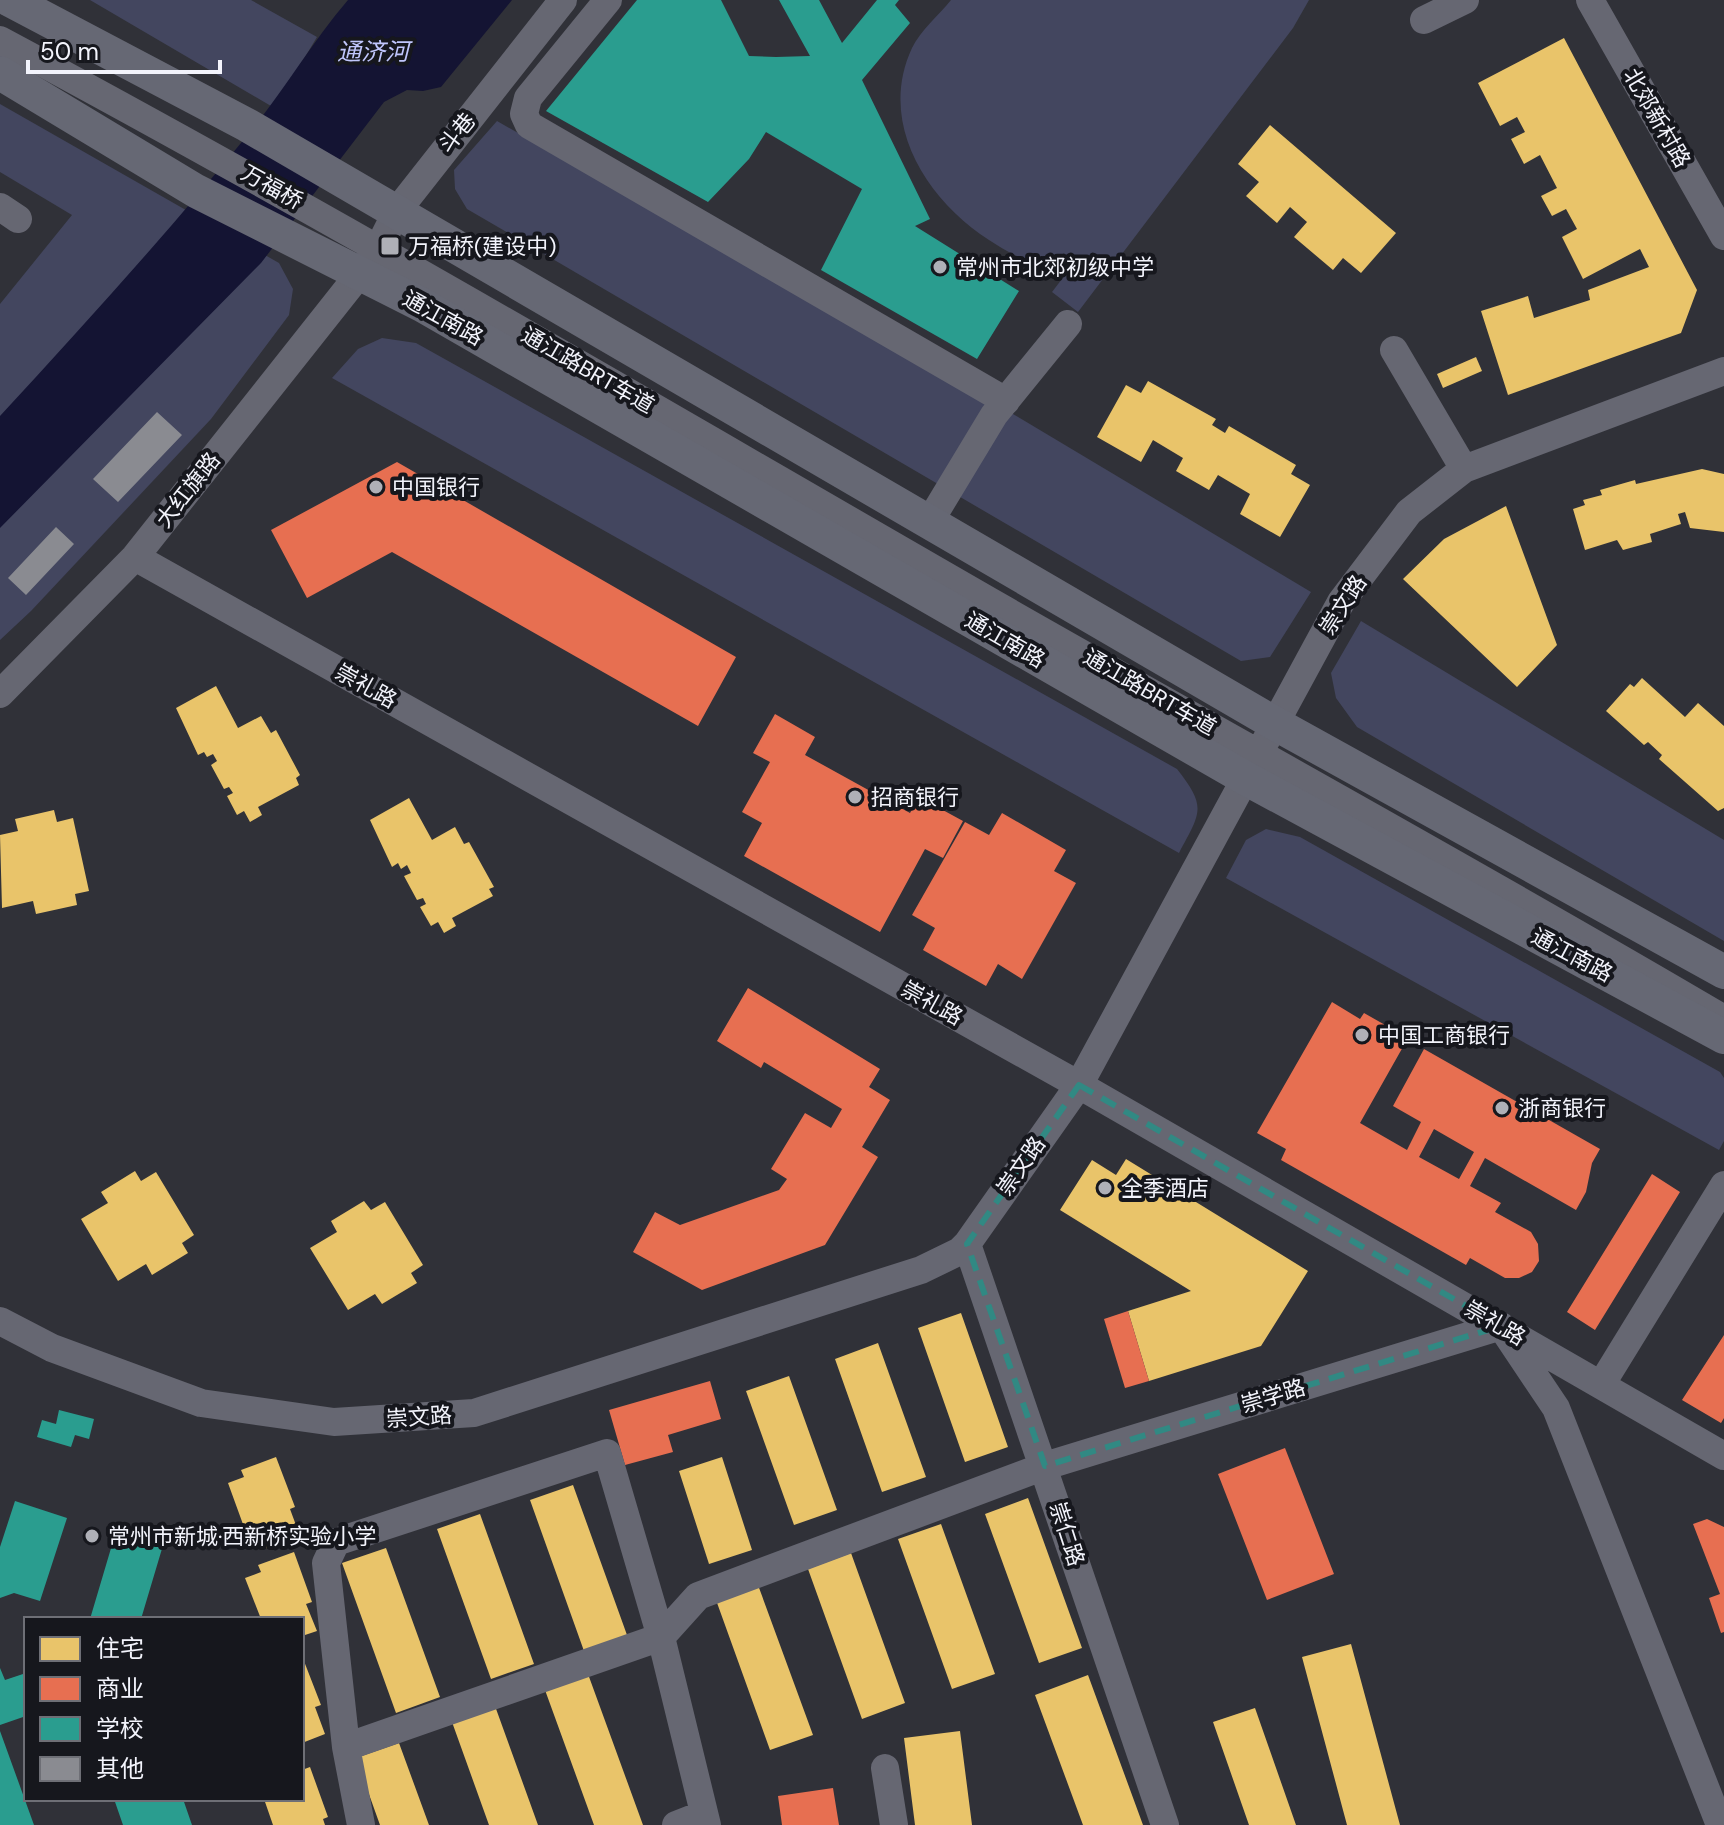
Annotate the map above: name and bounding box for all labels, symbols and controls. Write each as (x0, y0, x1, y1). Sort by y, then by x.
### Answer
scale bar (28, 24, 220, 74)
text: 50 m (40, 36, 99, 67)
water label: 通济河 (337, 36, 413, 67)
street label: 北郊新村路 (1617, 63, 1697, 173)
street label: 斗巷 (432, 107, 482, 159)
street label: 万福桥 (236, 158, 308, 216)
place label: 万福桥(建设中) (408, 232, 556, 261)
marker: 万福桥(建设中) (379, 235, 401, 257)
place label: 常州市北郊初级中学 (956, 253, 1154, 282)
marker: 常州市北郊初级中学 (931, 258, 949, 276)
street label: 通江南路 (397, 284, 489, 352)
street label: 通江路BRT车道 (516, 320, 660, 420)
street label: 大红旗路 (149, 446, 227, 534)
place label: 中国银行 (392, 473, 480, 502)
marker: 中国银行 (367, 478, 385, 496)
street label: 崇文路 (1313, 569, 1373, 641)
street label: 通江南路 (960, 605, 1050, 675)
street label: 通江路BRT车道 (1078, 642, 1222, 742)
street label: 崇礼路 (330, 657, 402, 715)
place label: 招商银行 (871, 783, 959, 812)
marker: 招商银行 (846, 788, 864, 806)
street label: 通江南路 (1526, 922, 1618, 988)
street label: 崇礼路 (896, 974, 968, 1032)
place label: 中国工商银行 (1378, 1021, 1510, 1050)
marker: 中国工商银行 (1353, 1026, 1371, 1044)
place label: 浙商银行 (1518, 1094, 1606, 1123)
marker: 浙商银行 (1493, 1099, 1511, 1117)
street label: 崇文路 (990, 1131, 1052, 1201)
place label: 全季酒店 (1121, 1174, 1209, 1203)
marker: 全季酒店 (1096, 1179, 1114, 1197)
street label: 崇礼路 (1459, 1294, 1531, 1352)
street label: 崇学路 (1237, 1372, 1309, 1420)
street label: 崇文路 (385, 1400, 453, 1434)
street label: 崇仁路 (1043, 1498, 1091, 1570)
place label: 常州市新城·西新桥实验小学 (108, 1522, 376, 1551)
marker: 常州市新城·西新桥实验小学 (83, 1527, 101, 1545)
legend (24, 1617, 304, 1801)
text: 住宅 (96, 1633, 144, 1664)
text: 商业 (96, 1673, 144, 1704)
text: 学校 (96, 1713, 144, 1744)
text: 其他 (96, 1753, 144, 1784)

